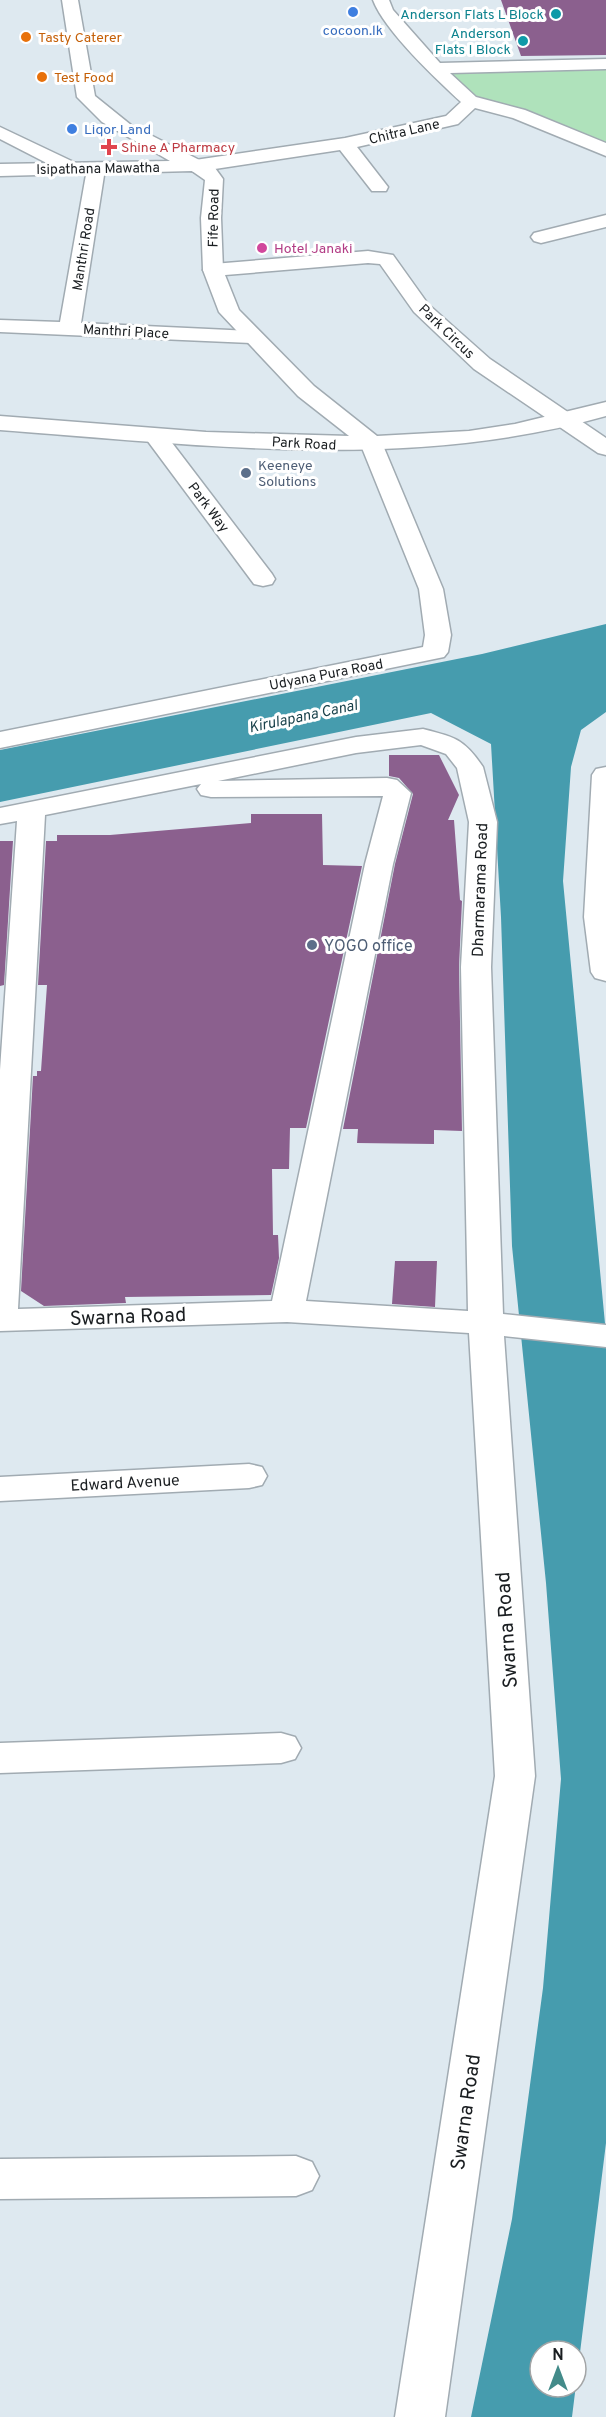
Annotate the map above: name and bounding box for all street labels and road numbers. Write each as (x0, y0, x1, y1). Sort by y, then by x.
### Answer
street label: Chitra Lane (367, 116, 441, 149)
street label: Isipathana Mawatha (36, 160, 160, 179)
street label: Fife Road (205, 188, 224, 248)
street label: Manthri Road (70, 207, 99, 292)
street label: Park Circus (414, 301, 477, 363)
street label: Manthri Place (83, 322, 169, 343)
street label: Park Road (271, 434, 337, 455)
street label: Park Way (184, 480, 232, 536)
street label: Udyana Pura Road (268, 656, 385, 695)
street label: Dharmarama Road (469, 823, 493, 958)
street label: Swarna Road (69, 1303, 187, 1333)
street label: Edward Avenue (70, 1471, 180, 1497)
street label: Swarna Road (491, 1571, 525, 1689)
street label: Swarna Road (446, 2053, 488, 2172)

